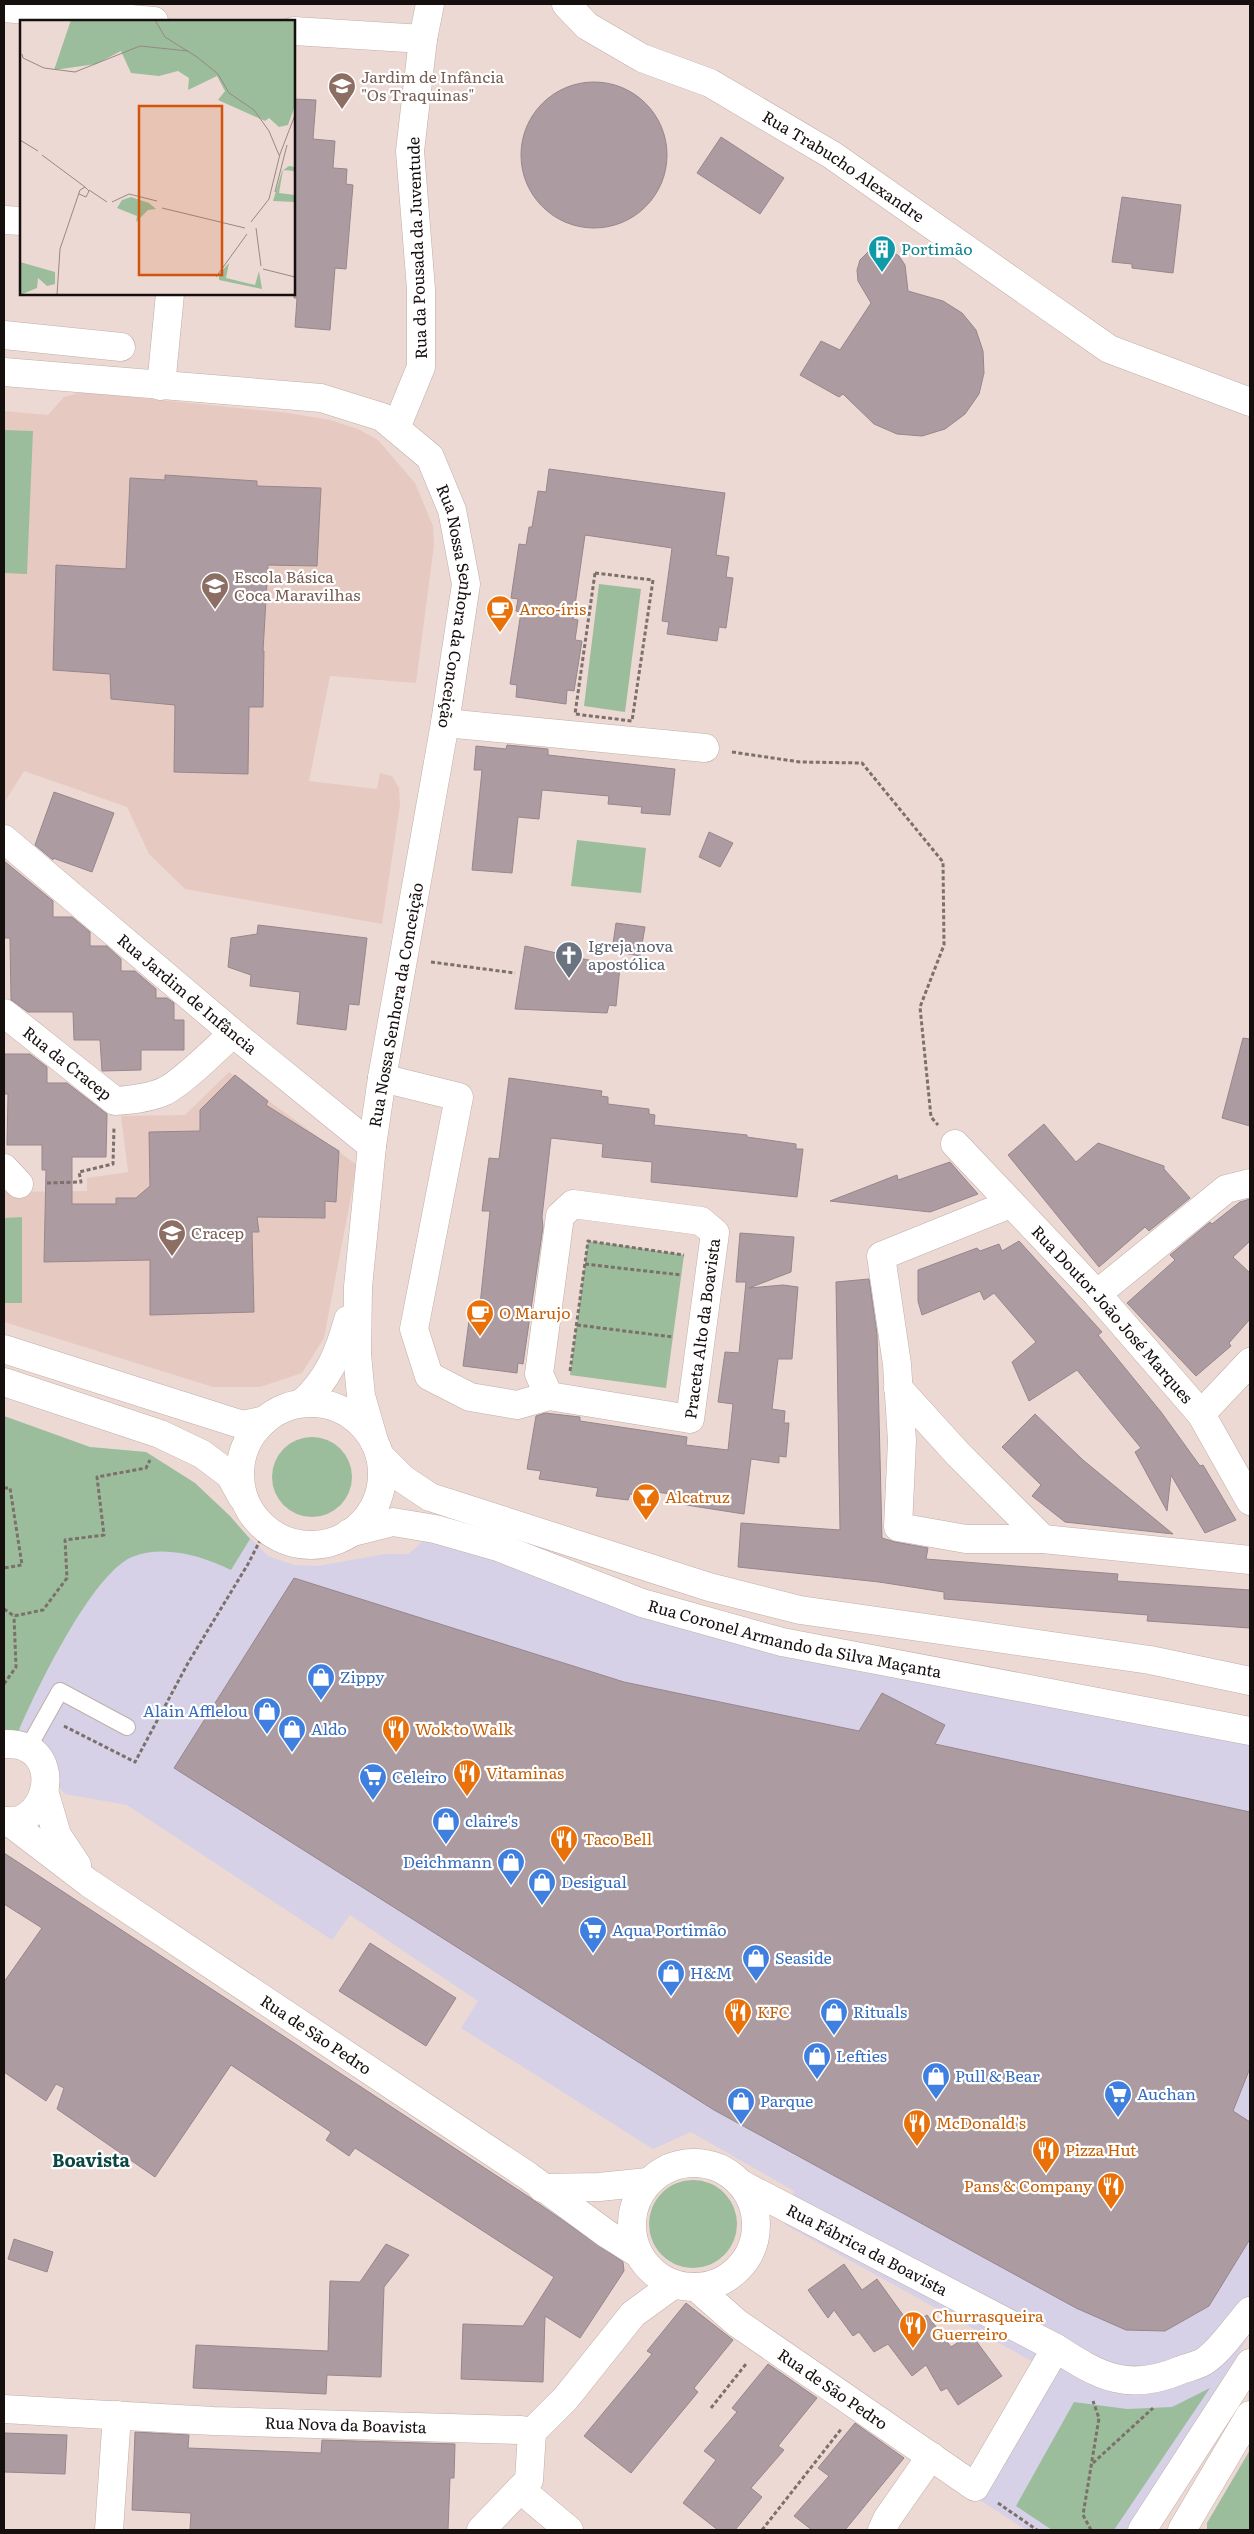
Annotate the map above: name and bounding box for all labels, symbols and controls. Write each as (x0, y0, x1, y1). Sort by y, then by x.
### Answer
inset map (20, 20, 295, 295)
place label: Jardim de Infância "Os Traquinas" (361, 64, 505, 106)
school or university icon: Jardim de Infância "Os Traquinas" (327, 71, 357, 110)
street label: Rua Trabucho Alexandre (758, 104, 930, 227)
street label: Rua da Pousada da Juventude (400, 137, 432, 360)
building icon: Portimão (867, 234, 897, 273)
place label: Portimão (901, 236, 973, 260)
text: Rua Nossa Senhora da Conceição (431, 480, 479, 731)
street label: Rua Nossa Senhora da Conceição (429, 483, 453, 731)
place label: Escola Básica Coca Maravilhas (234, 564, 361, 606)
school or university icon: Escola Básica Coca Maravilhas (200, 571, 230, 610)
cafe icon: Arco-íris (485, 594, 515, 633)
place label: Arco-íris (519, 596, 586, 620)
street label: Rua Nossa Senhora da Conceição (362, 881, 428, 1129)
street label: Rua Jardim de Infância (113, 927, 263, 1059)
place label: Igreja nova apostólica (588, 933, 674, 975)
church icon: Igreja nova apostólica (554, 940, 584, 979)
street label: Rua da Cracep (18, 1020, 118, 1105)
school or university icon: Cracep (157, 1218, 187, 1257)
street label: Rua Doutor João José Marques (1027, 1219, 1199, 1408)
place label: Cracep (191, 1220, 244, 1244)
street label: Praceta Alto da Boavista (677, 1236, 725, 1420)
cafe icon: O Marujo (465, 1298, 495, 1337)
place label: O Marujo (499, 1300, 571, 1324)
bar icon: Alcatruz (631, 1482, 661, 1521)
place label: Alcatruz (665, 1484, 730, 1508)
street label: Rua Coronel Armando da Silva Maçanta (645, 1592, 944, 1683)
shop icon: Zippy (306, 1662, 336, 1701)
place label: Zippy (340, 1664, 385, 1688)
shop icon: Alain Afflelou (252, 1696, 282, 1735)
place label: Alain Afflelou (143, 1698, 248, 1722)
shop icon: Aldo (277, 1714, 307, 1753)
restaurant icon: Wok to Walk (381, 1714, 411, 1753)
place label: Aldo (311, 1716, 347, 1740)
place label: Wok to Walk (415, 1716, 513, 1740)
restaurant icon: Vitaminas (452, 1758, 482, 1797)
place label: Vitaminas (486, 1760, 564, 1784)
supermarket icon: Celeiro (358, 1762, 388, 1801)
place label: Celeiro (392, 1764, 447, 1788)
shop icon: claire's (431, 1806, 461, 1845)
place label: claire's (465, 1808, 518, 1832)
restaurant icon: Taco Bell (549, 1824, 579, 1863)
place label: Taco Bell (583, 1826, 652, 1850)
shop icon: Deichmann (496, 1847, 526, 1886)
place label: Deichmann (403, 1849, 492, 1873)
shop icon: Desigual (527, 1867, 557, 1906)
place label: Desigual (561, 1869, 627, 1893)
supermarket icon: Aqua Portimão (578, 1915, 608, 1954)
place label: Aqua Portimão (612, 1917, 727, 1941)
shop icon: Seaside (741, 1943, 771, 1982)
place label: Seaside (775, 1945, 832, 1969)
shop icon: H&M (656, 1958, 686, 1997)
place label: H&M (690, 1960, 732, 1984)
street label: Rua de São Pedro (256, 1988, 377, 2080)
restaurant icon: KFC (723, 1997, 753, 2036)
shop icon: Rituals (819, 1997, 849, 2036)
place label: KFC (757, 1999, 790, 2023)
place label: Rituals (853, 1999, 907, 2023)
shop icon: Lefties (802, 2041, 832, 2080)
place label: Lefties (836, 2043, 887, 2067)
shop icon: Pull & Bear (921, 2061, 951, 2100)
place label: Pull & Bear (955, 2063, 1040, 2087)
supermarket icon: Auchan (1103, 2079, 1133, 2118)
place label: Auchan (1137, 2081, 1196, 2105)
shop icon: Parque (726, 2086, 756, 2125)
place label: Parque (760, 2088, 813, 2112)
restaurant icon: McDonald's (902, 2108, 932, 2147)
place label: McDonald's (936, 2110, 1026, 2134)
restaurant icon: Pizza Hut (1031, 2135, 1061, 2174)
place label: Pizza Hut (1065, 2137, 1137, 2161)
district label: Boavista (52, 2146, 131, 2173)
restaurant icon: Pans & Company (1096, 2171, 1126, 2210)
place label: Pans & Company (964, 2173, 1093, 2197)
street label: Rua Fábrica da Boavista (783, 2197, 953, 2301)
place label: Churrasqueira Guerreiro (932, 2303, 1044, 2345)
restaurant icon: Churrasqueira Guerreiro (898, 2310, 928, 2349)
street label: Rua de São Pedro (774, 2342, 893, 2435)
street label: Rua Nova da Boavista (264, 2410, 427, 2438)

